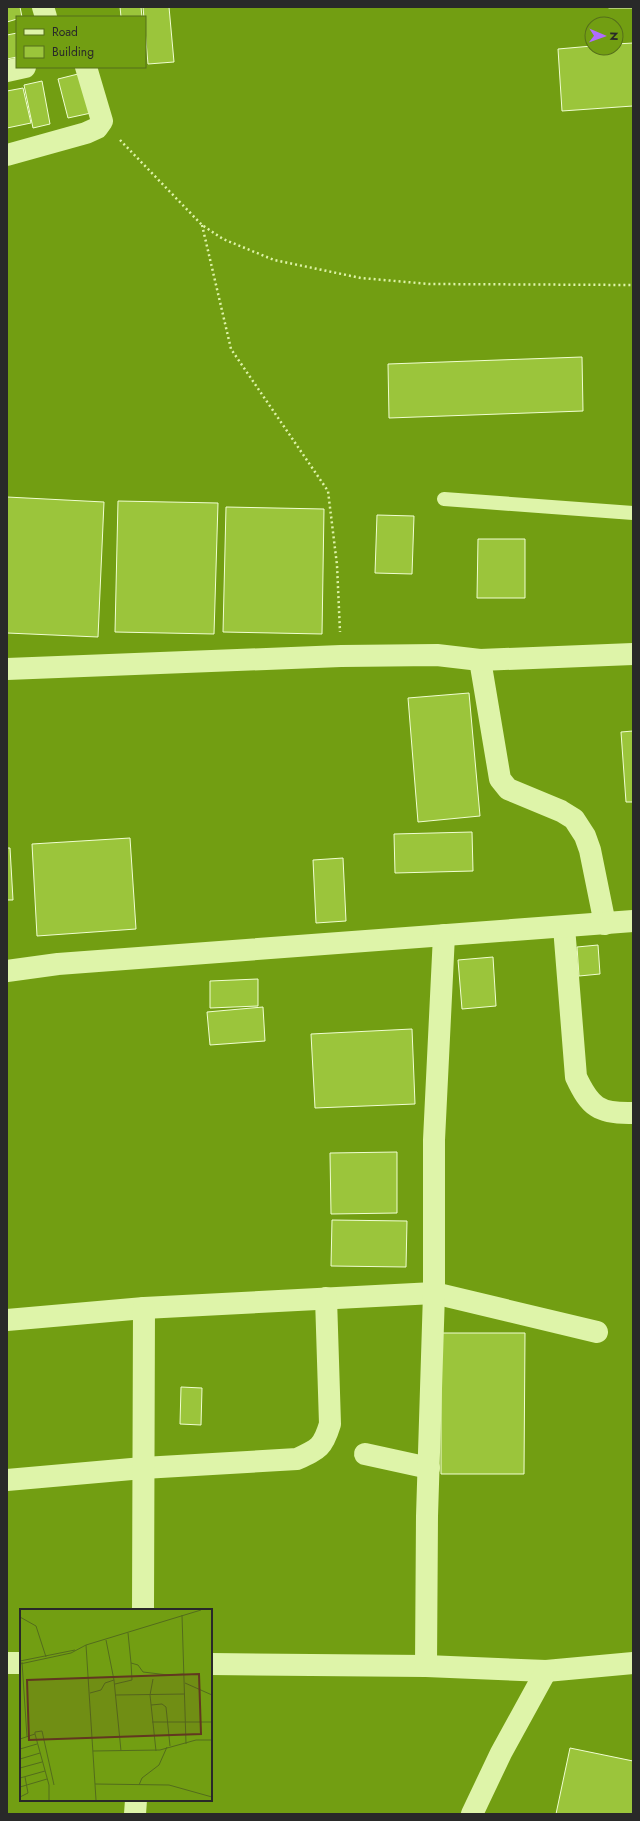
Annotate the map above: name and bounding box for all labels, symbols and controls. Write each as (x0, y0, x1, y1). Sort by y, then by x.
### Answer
legend (16, 16, 146, 68)
north arrow (584, 16, 624, 56)
text: Road (52, 23, 78, 41)
text: N (606, 32, 622, 41)
text: Building (52, 43, 94, 61)
inset map (20, 1609, 212, 1801)

